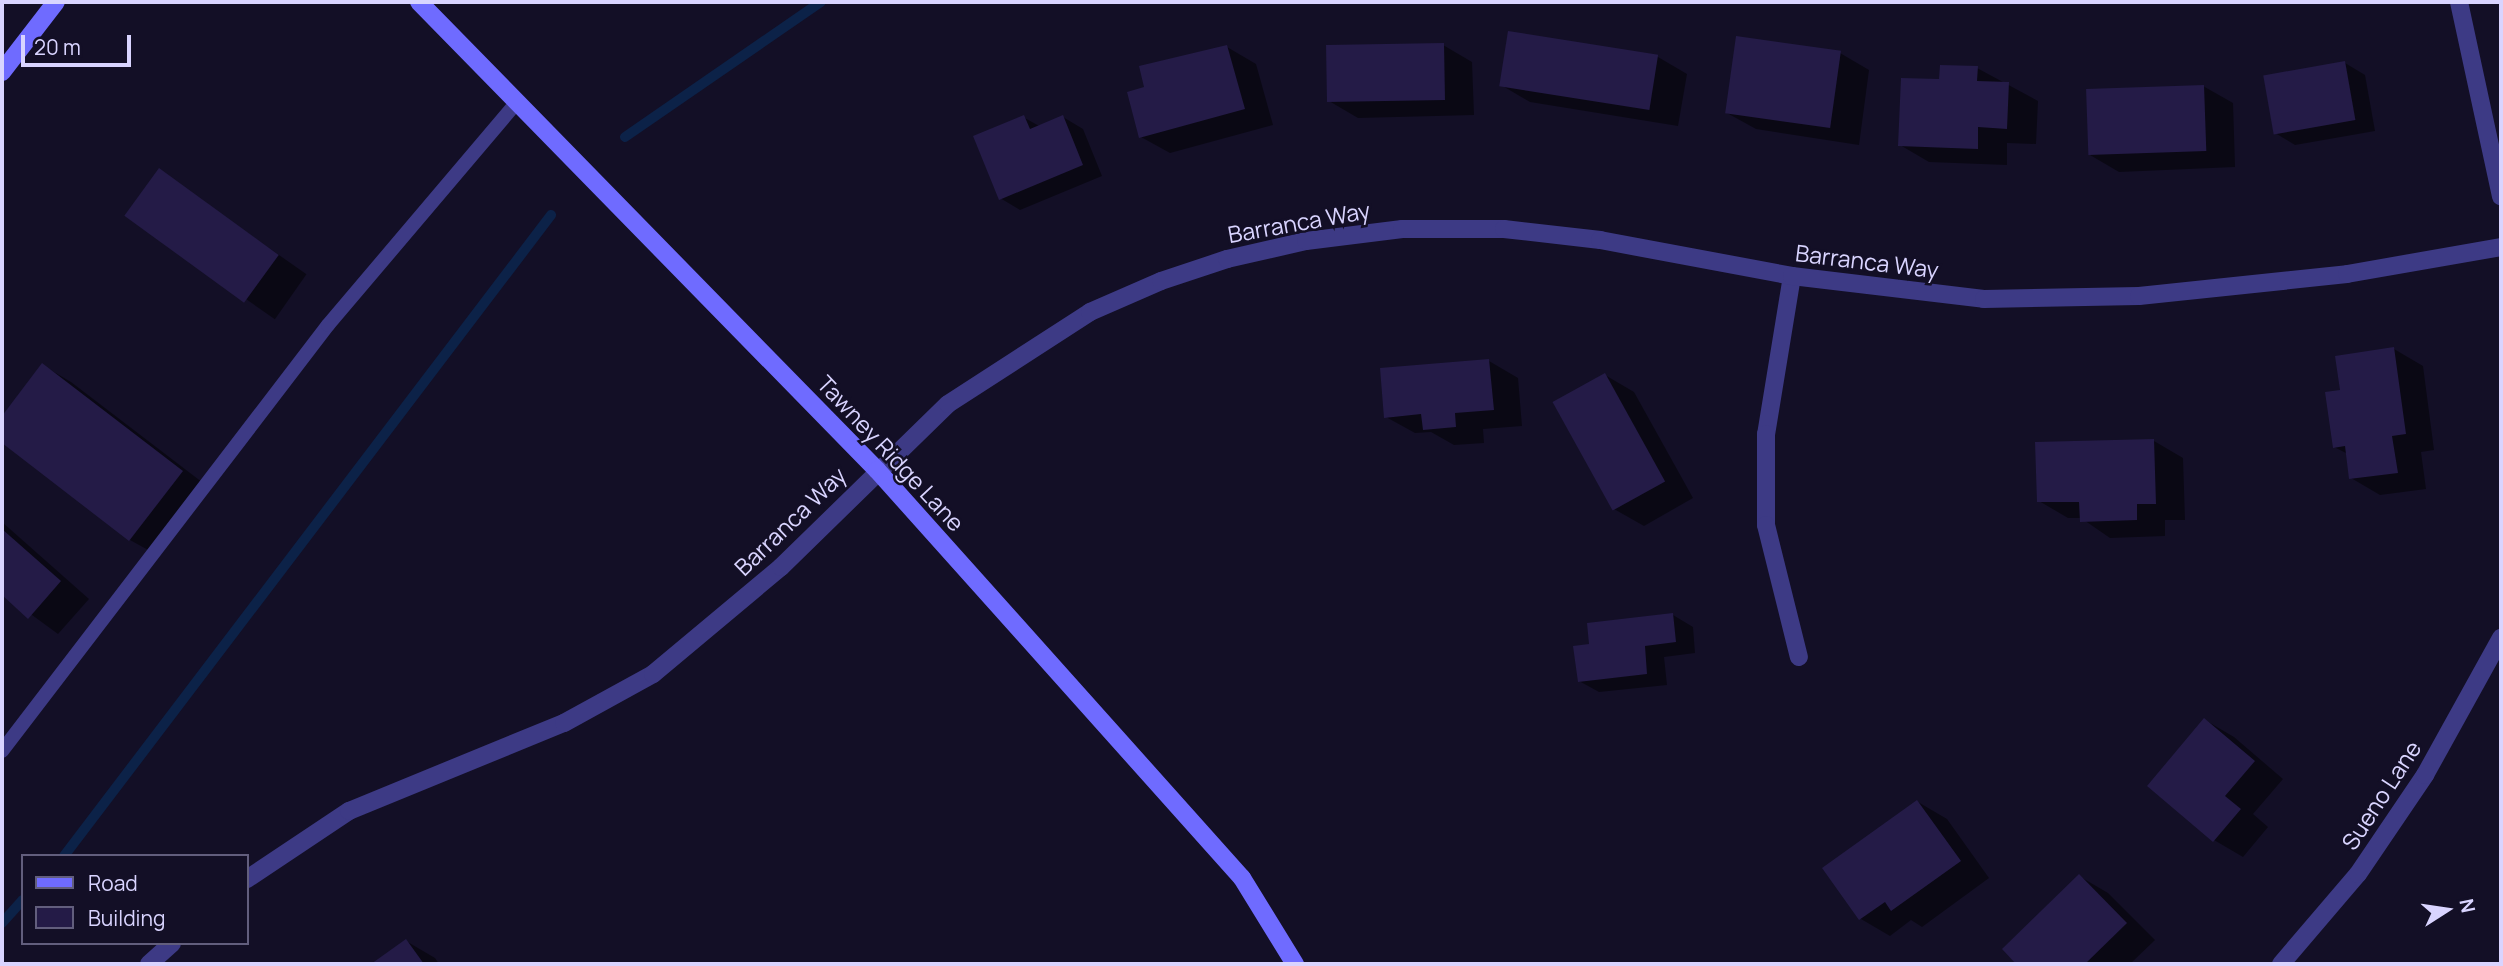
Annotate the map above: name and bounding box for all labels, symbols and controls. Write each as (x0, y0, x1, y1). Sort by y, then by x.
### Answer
scale bar (24, 21, 135, 65)
text: 20 m (34, 33, 81, 61)
street label: Barranca Way (1226, 196, 1372, 248)
street label: Barranca Way (1794, 239, 1940, 283)
street label: Tawney Ridge Lane (812, 370, 970, 536)
street label: Barranca Way (729, 461, 851, 581)
street label: Sueno Lane (2336, 735, 2426, 855)
legend (21, 854, 248, 945)
text: Road (88, 869, 138, 897)
north arrow (2412, 875, 2482, 945)
text: N (2453, 896, 2482, 915)
text: Building (88, 904, 165, 932)

